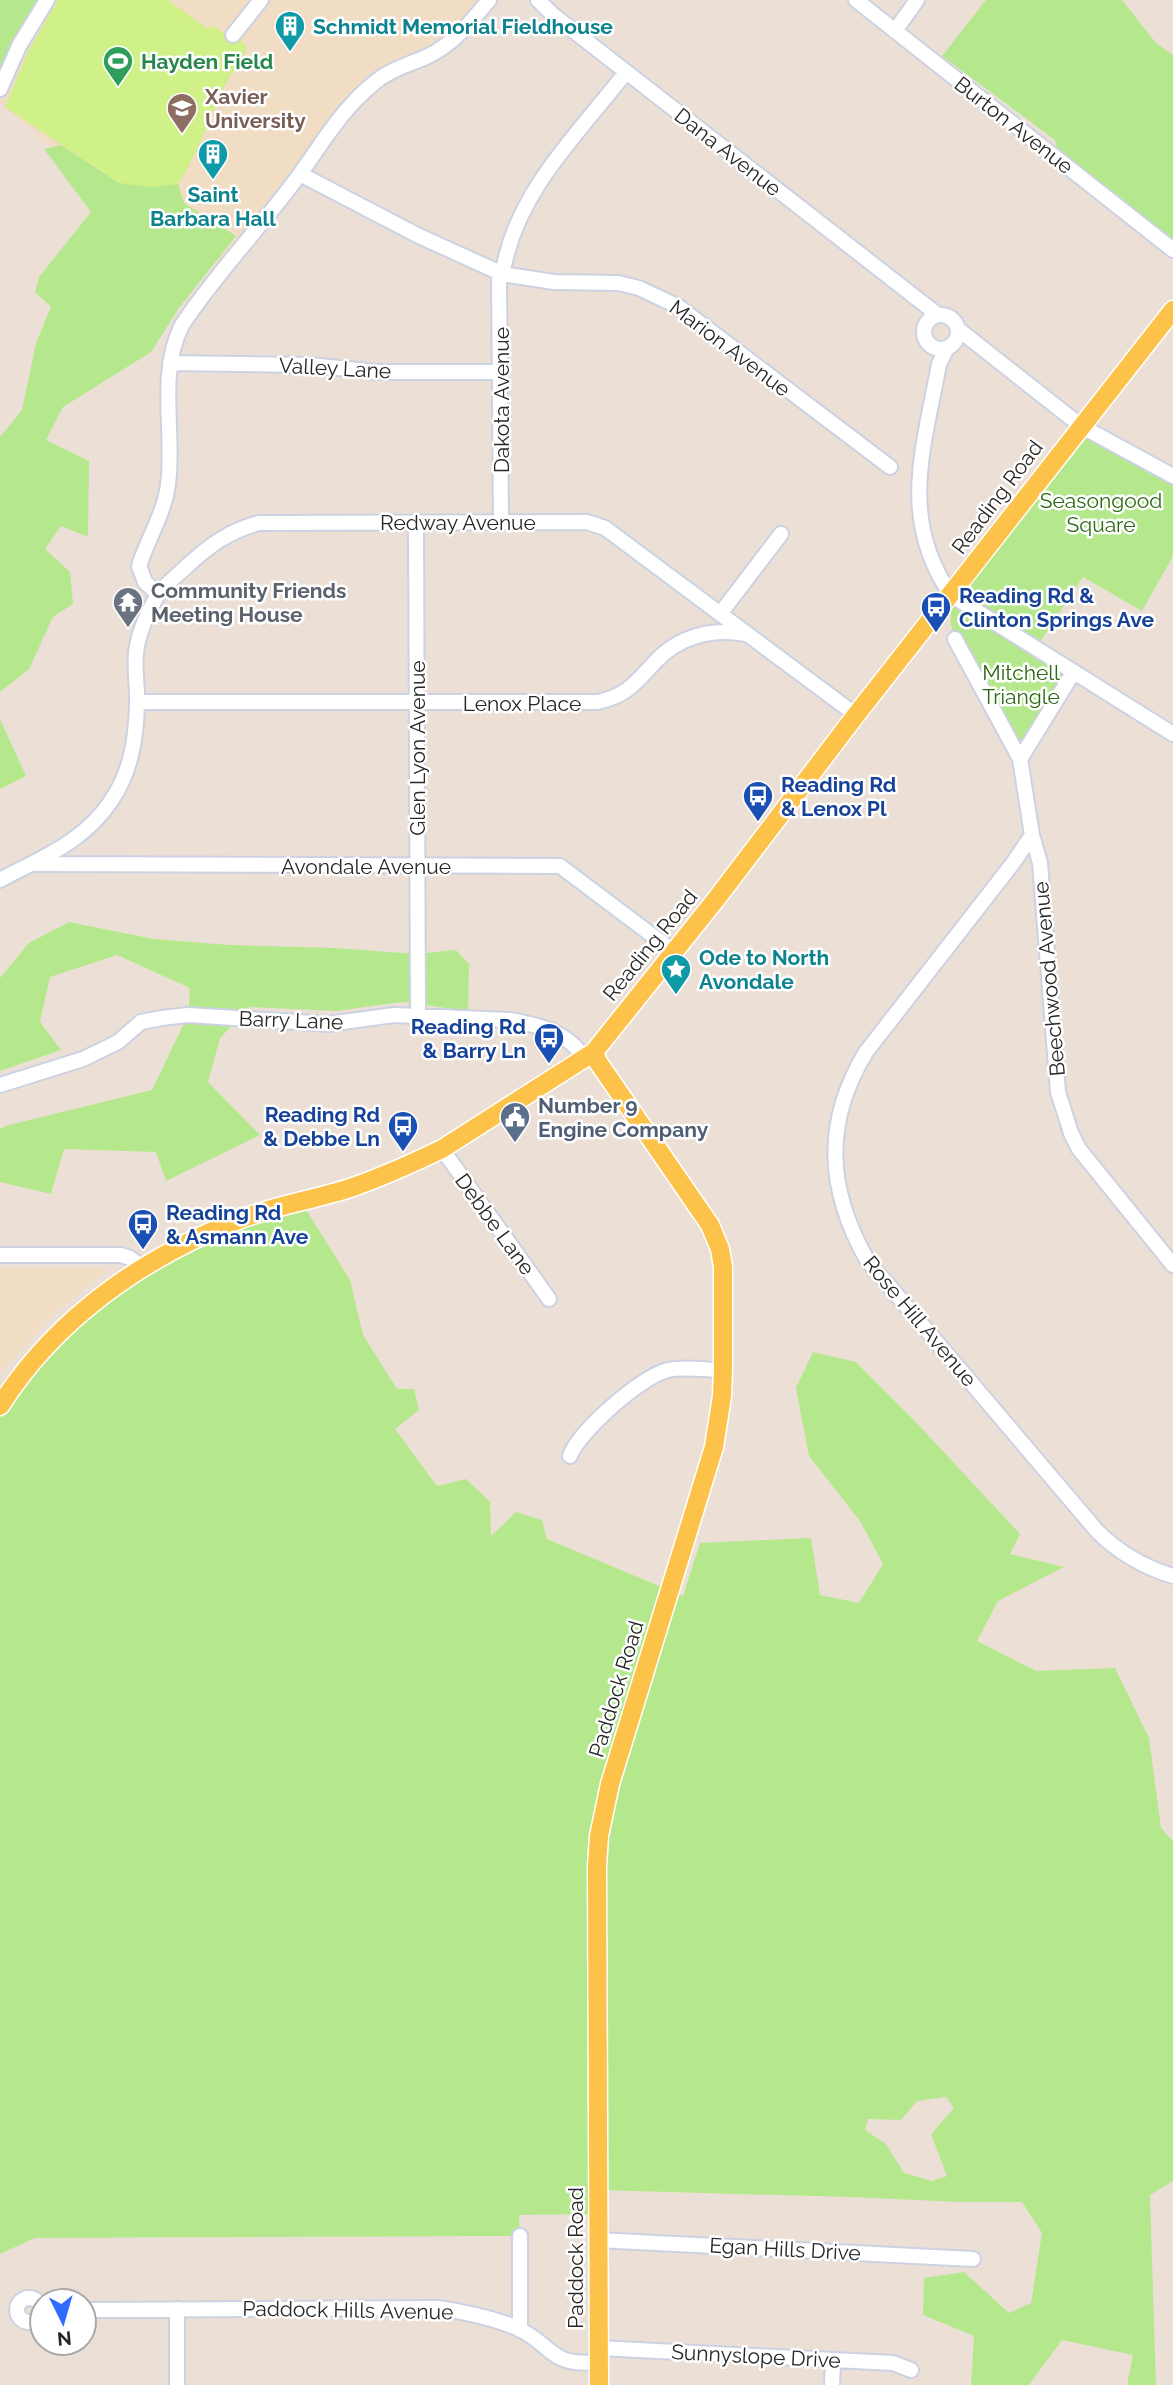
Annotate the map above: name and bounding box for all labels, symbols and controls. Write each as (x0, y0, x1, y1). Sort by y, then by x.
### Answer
building icon: Schmidt Memorial Fieldhouse (273, 9, 307, 53)
place label: Schmidt Memorial Fieldhouse (313, 14, 613, 39)
sports icon: Hayden Field (101, 44, 135, 88)
place label: Hayden Field (141, 49, 273, 74)
street label: Burton Avenue (950, 71, 1078, 179)
place label: Xavier University (204, 84, 306, 133)
school or university icon: Xavier University (165, 91, 199, 135)
street label: Dana Avenue (670, 103, 786, 201)
building icon: Saint Barbara Hall (196, 137, 230, 181)
place label: Saint Barbara Hall (150, 182, 276, 231)
street label: Marion Avenue (665, 294, 795, 402)
street label: Dakota Avenue (489, 327, 514, 473)
street label: Valley Lane (278, 353, 392, 383)
street label: Reading Road (946, 435, 1048, 559)
park label: Seasongood Square (1040, 488, 1162, 537)
street label: Redway Avenue (380, 510, 536, 535)
place label: Community Friends Meeting House (151, 578, 346, 627)
place label: Reading Rd & Clinton Springs Ave (959, 583, 1154, 632)
temple icon: Community Friends Meeting House (111, 585, 145, 629)
bus stop icon: Reading Rd & Clinton Springs Ave (919, 590, 953, 634)
street label: Glen Lyon Avenue (405, 660, 430, 836)
park label: Mitchell Triangle (982, 660, 1060, 709)
street label: Lenox Place (463, 691, 581, 716)
place label: Reading Rd & Lenox Pl (781, 772, 896, 821)
bus stop icon: Reading Rd & Lenox Pl (741, 779, 775, 823)
street label: Avondale Avenue (281, 854, 451, 879)
street label: Beechwood Avenue (1028, 881, 1070, 1077)
street label: Reading Road (598, 884, 702, 1006)
place label: Ode to North Avondale (699, 945, 829, 994)
place icon: Ode to North Avondale (659, 952, 693, 996)
street label: Barry Lane (238, 1006, 344, 1034)
place label: Reading Rd & Barry Ln (411, 1014, 526, 1063)
bus stop icon: Reading Rd & Barry Ln (532, 1021, 566, 1065)
place label: Number 9 Engine Company (538, 1093, 709, 1142)
public building icon: Number 9 Engine Company (498, 1100, 532, 1144)
place label: Reading Rd & Debbe Ln (263, 1102, 380, 1151)
bus stop icon: Reading Rd & Debbe Ln (386, 1109, 420, 1153)
street label: Debbe Lane (450, 1168, 540, 1280)
place label: Reading Rd & Asmann Ave (166, 1200, 309, 1249)
bus stop icon: Reading Rd & Asmann Ave (126, 1207, 160, 1251)
street label: Rose Hill Avenue (858, 1251, 982, 1391)
street label: Paddock Road (583, 1618, 649, 1760)
street label: Paddock Road (563, 2187, 588, 2329)
street label: Egan Hills Drive (709, 2233, 861, 2265)
north arrow (28, 2287, 98, 2357)
street label: Paddock Hills Avenue (242, 2296, 454, 2324)
text: N (56, 2327, 73, 2351)
street label: Sunnyslope Drive (671, 2339, 841, 2373)

